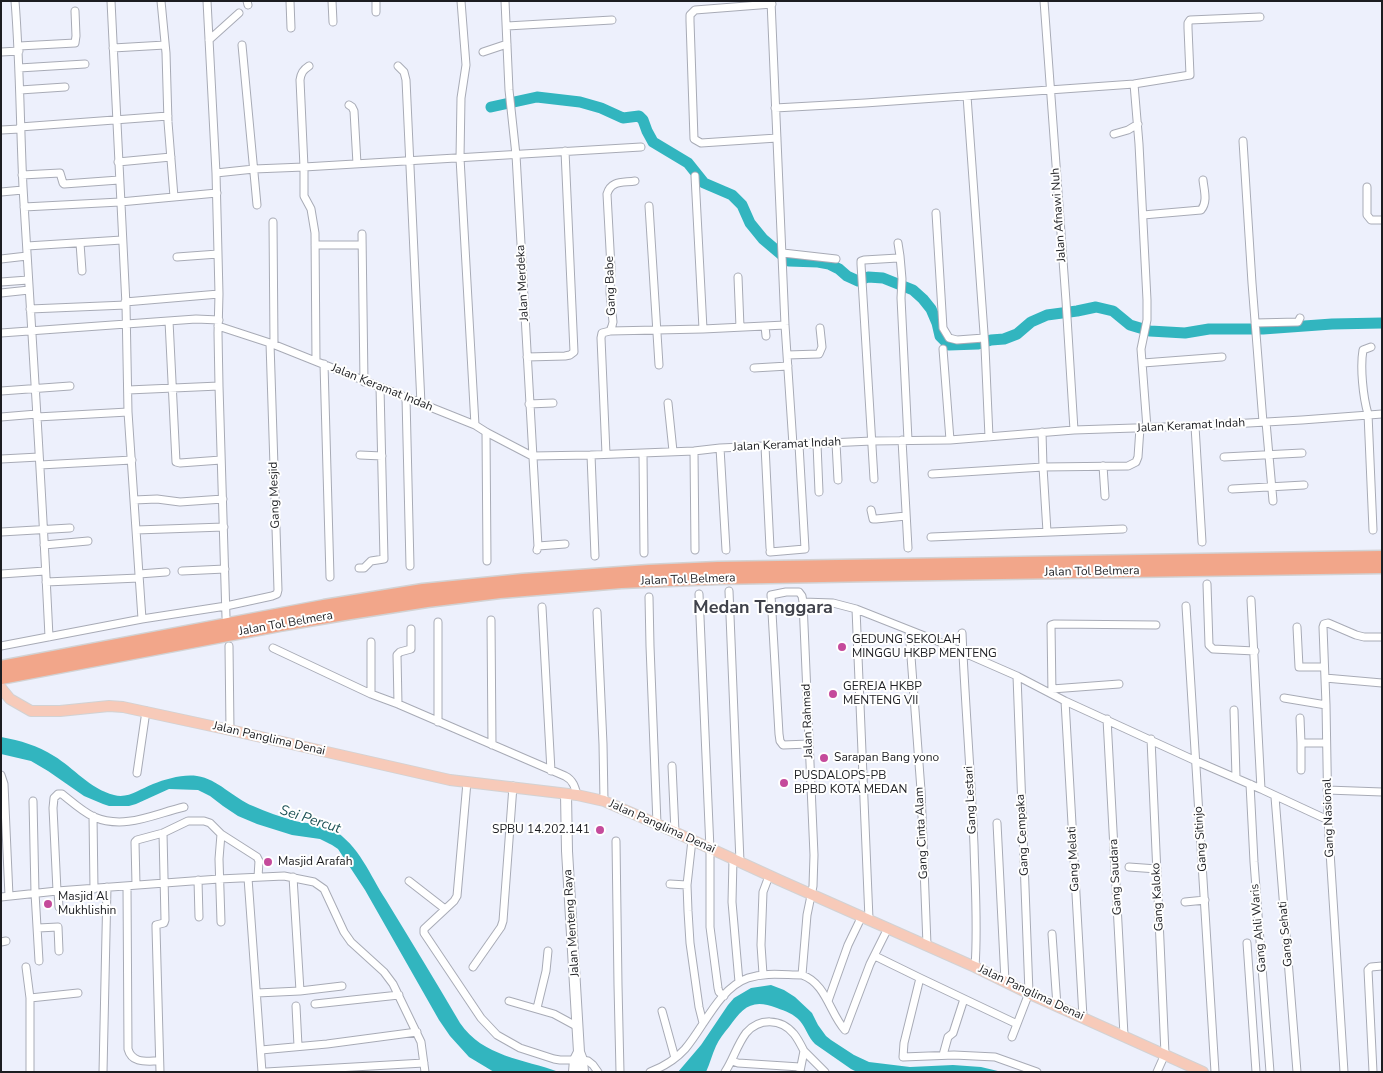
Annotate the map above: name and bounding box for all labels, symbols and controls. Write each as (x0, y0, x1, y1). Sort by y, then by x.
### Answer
street label: Jalan Afnawi Nuh (1049, 168, 1069, 262)
street label: Jalan Merdeka (514, 244, 532, 322)
street label: Gang Babe (603, 256, 619, 316)
street label: Jalan Keramat Indah (329, 361, 435, 415)
street label: Jalan Keramat Indah (1137, 416, 1245, 436)
street label: Jalan Keramat Indah (733, 435, 841, 455)
street label: Gang Mesjid (267, 461, 283, 529)
street label: Jalan Tol Belmera (1044, 564, 1140, 580)
street label: Jalan Tol Belmera (640, 571, 736, 589)
district label: Medan Tenggara (693, 598, 833, 620)
street label: Jalan Tol Belmera (238, 609, 334, 639)
place label: GEDUNG SEKOLAH MINGGU HKBP MENTENG (852, 633, 997, 661)
marker: GEDUNG SEKOLAH MINGGU HKBP MENTENG (836, 641, 848, 653)
place label: GEREJA HKBP MENTENG VII (843, 680, 922, 708)
street label: Jalan Rahmad (799, 683, 817, 759)
marker: GEREJA HKBP MENTENG VII (827, 688, 839, 700)
street label: Jalan Panglima Denai (211, 719, 327, 759)
place label: Sarapan Bang yono (834, 751, 939, 765)
marker: Sarapan Bang yono (818, 752, 830, 764)
street label: Gang Lestari (962, 766, 980, 834)
place label: PUSDALOPS-PB BPBD KOTA MEDAN (794, 769, 907, 797)
marker: PUSDALOPS-PB BPBD KOTA MEDAN (778, 777, 790, 789)
street label: Gang Nasional (1320, 778, 1338, 858)
street label: Gang Cinta Alam (912, 787, 932, 879)
street label: Gang Cempaka (1014, 794, 1032, 876)
street label: Jalan Panglima Denai (607, 797, 717, 857)
water label: Sei Percut (277, 802, 343, 838)
street label: Gang Sitinjo (1192, 806, 1210, 872)
place label: SPBU 14.202.141 (492, 823, 590, 837)
marker: SPBU 14.202.141 (594, 824, 606, 836)
street label: Gang Melati (1065, 826, 1083, 892)
street label: Gang Saudara (1107, 838, 1125, 916)
place label: Masjid Arafah (278, 855, 353, 869)
marker: Masjid Arafah (262, 856, 274, 868)
street label: Gang Kaloko (1149, 862, 1167, 932)
street label: Jalan Menteng Raya (561, 869, 583, 977)
street label: Gang Ahli Waris (1248, 883, 1270, 973)
place label: Masjid Al Mukhlishin (58, 890, 116, 918)
marker: Masjid Al Mukhlishin (42, 898, 54, 910)
street label: Gang Sehati (1276, 901, 1296, 967)
street label: Jalan Panglima Denai (976, 962, 1086, 1024)

